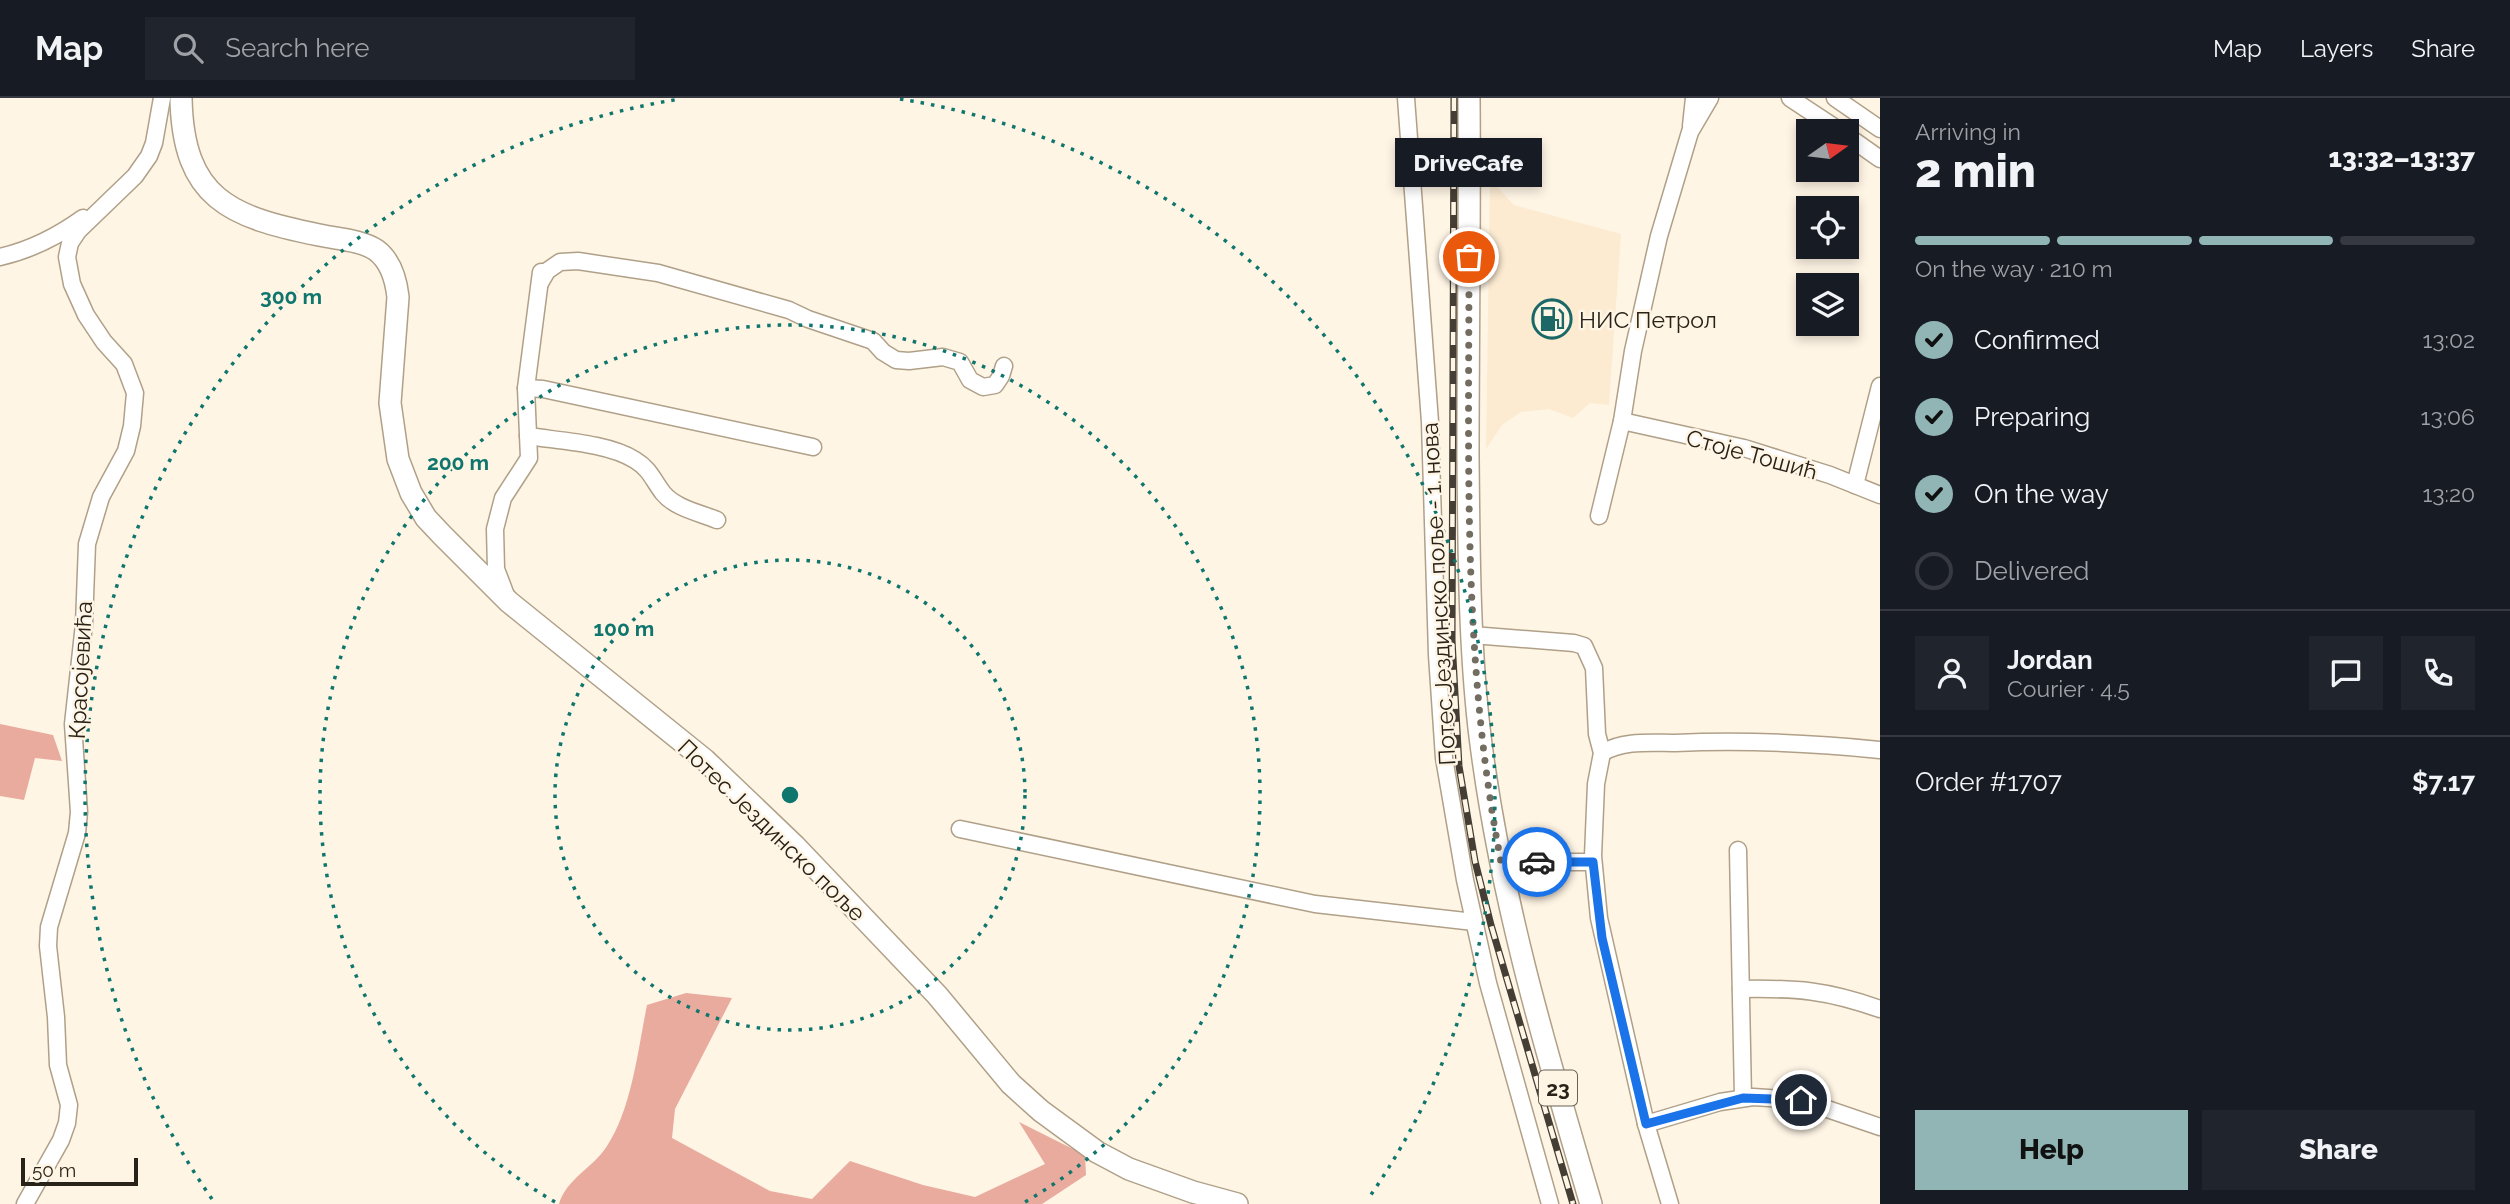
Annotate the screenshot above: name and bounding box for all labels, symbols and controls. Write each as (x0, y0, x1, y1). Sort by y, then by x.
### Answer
search box (145, 17, 635, 80)
text: Map (35, 29, 103, 68)
icon: search (169, 29, 207, 67)
text: Search here (225, 33, 370, 63)
text: Map (2213, 34, 2262, 63)
text: Layers (2300, 34, 2373, 63)
text: Share (2411, 34, 2475, 63)
text: Arriving in (1915, 118, 2021, 145)
north arrow (1796, 119, 1858, 182)
map controls (1796, 119, 1859, 336)
callout: DriveCafe (1396, 138, 1542, 187)
text: 13:32–13:37 (2329, 143, 2475, 173)
text: 2 min (1915, 144, 2036, 198)
text: DriveCafe (1413, 149, 1524, 176)
button: locate (1796, 196, 1859, 259)
pin (1439, 227, 1499, 287)
icon: bag (1450, 238, 1488, 276)
text: On the way · 210 m (1915, 255, 2113, 282)
button: layers (1796, 273, 1859, 336)
text: 300 m (260, 284, 322, 309)
fuel station icon: НИС Петрол (1531, 298, 1573, 340)
place label: НИС Петрол (1579, 306, 1717, 333)
icon: check (1915, 321, 1953, 359)
text: Confirmed (1974, 325, 2100, 355)
text: 13:02 (2422, 326, 2475, 353)
icon: check (1915, 398, 1953, 436)
text: Preparing (1974, 402, 2090, 432)
text: 13:06 (2421, 403, 2475, 430)
street label: Потес Јездинско поље - 1. нова (1416, 422, 1460, 766)
street label: Стоје Тошић (1683, 423, 1821, 485)
text: 200 m (427, 450, 489, 475)
icon: check (1915, 475, 1953, 513)
text: On the way (1974, 479, 2109, 509)
text: 13:20 (2422, 480, 2475, 507)
text: Delivered (1974, 556, 2089, 586)
street label: Красојевића (63, 600, 97, 740)
text: 100 m (594, 616, 654, 641)
button: person (1915, 636, 1989, 710)
button: chat (2309, 636, 2383, 710)
button: phone (2401, 636, 2475, 710)
text: Jordan (2007, 645, 2093, 675)
text: Courier · 4.5 (2007, 675, 2130, 702)
street label: Потес Јездинско поље (673, 733, 871, 927)
text: Order #1707 (1915, 767, 2062, 797)
text: $7.17 (2412, 767, 2475, 797)
centre of rings (778, 783, 802, 807)
courier (1502, 827, 1572, 897)
icon: car (1518, 843, 1556, 881)
road number: 23 (1539, 1070, 1577, 1105)
pin (1771, 1070, 1831, 1130)
icon: home (1782, 1081, 1820, 1119)
button: Help (1915, 1110, 2188, 1190)
button: Share (2202, 1110, 2475, 1190)
scale bar (21, 1155, 138, 1187)
text: 50 m (32, 1159, 76, 1181)

